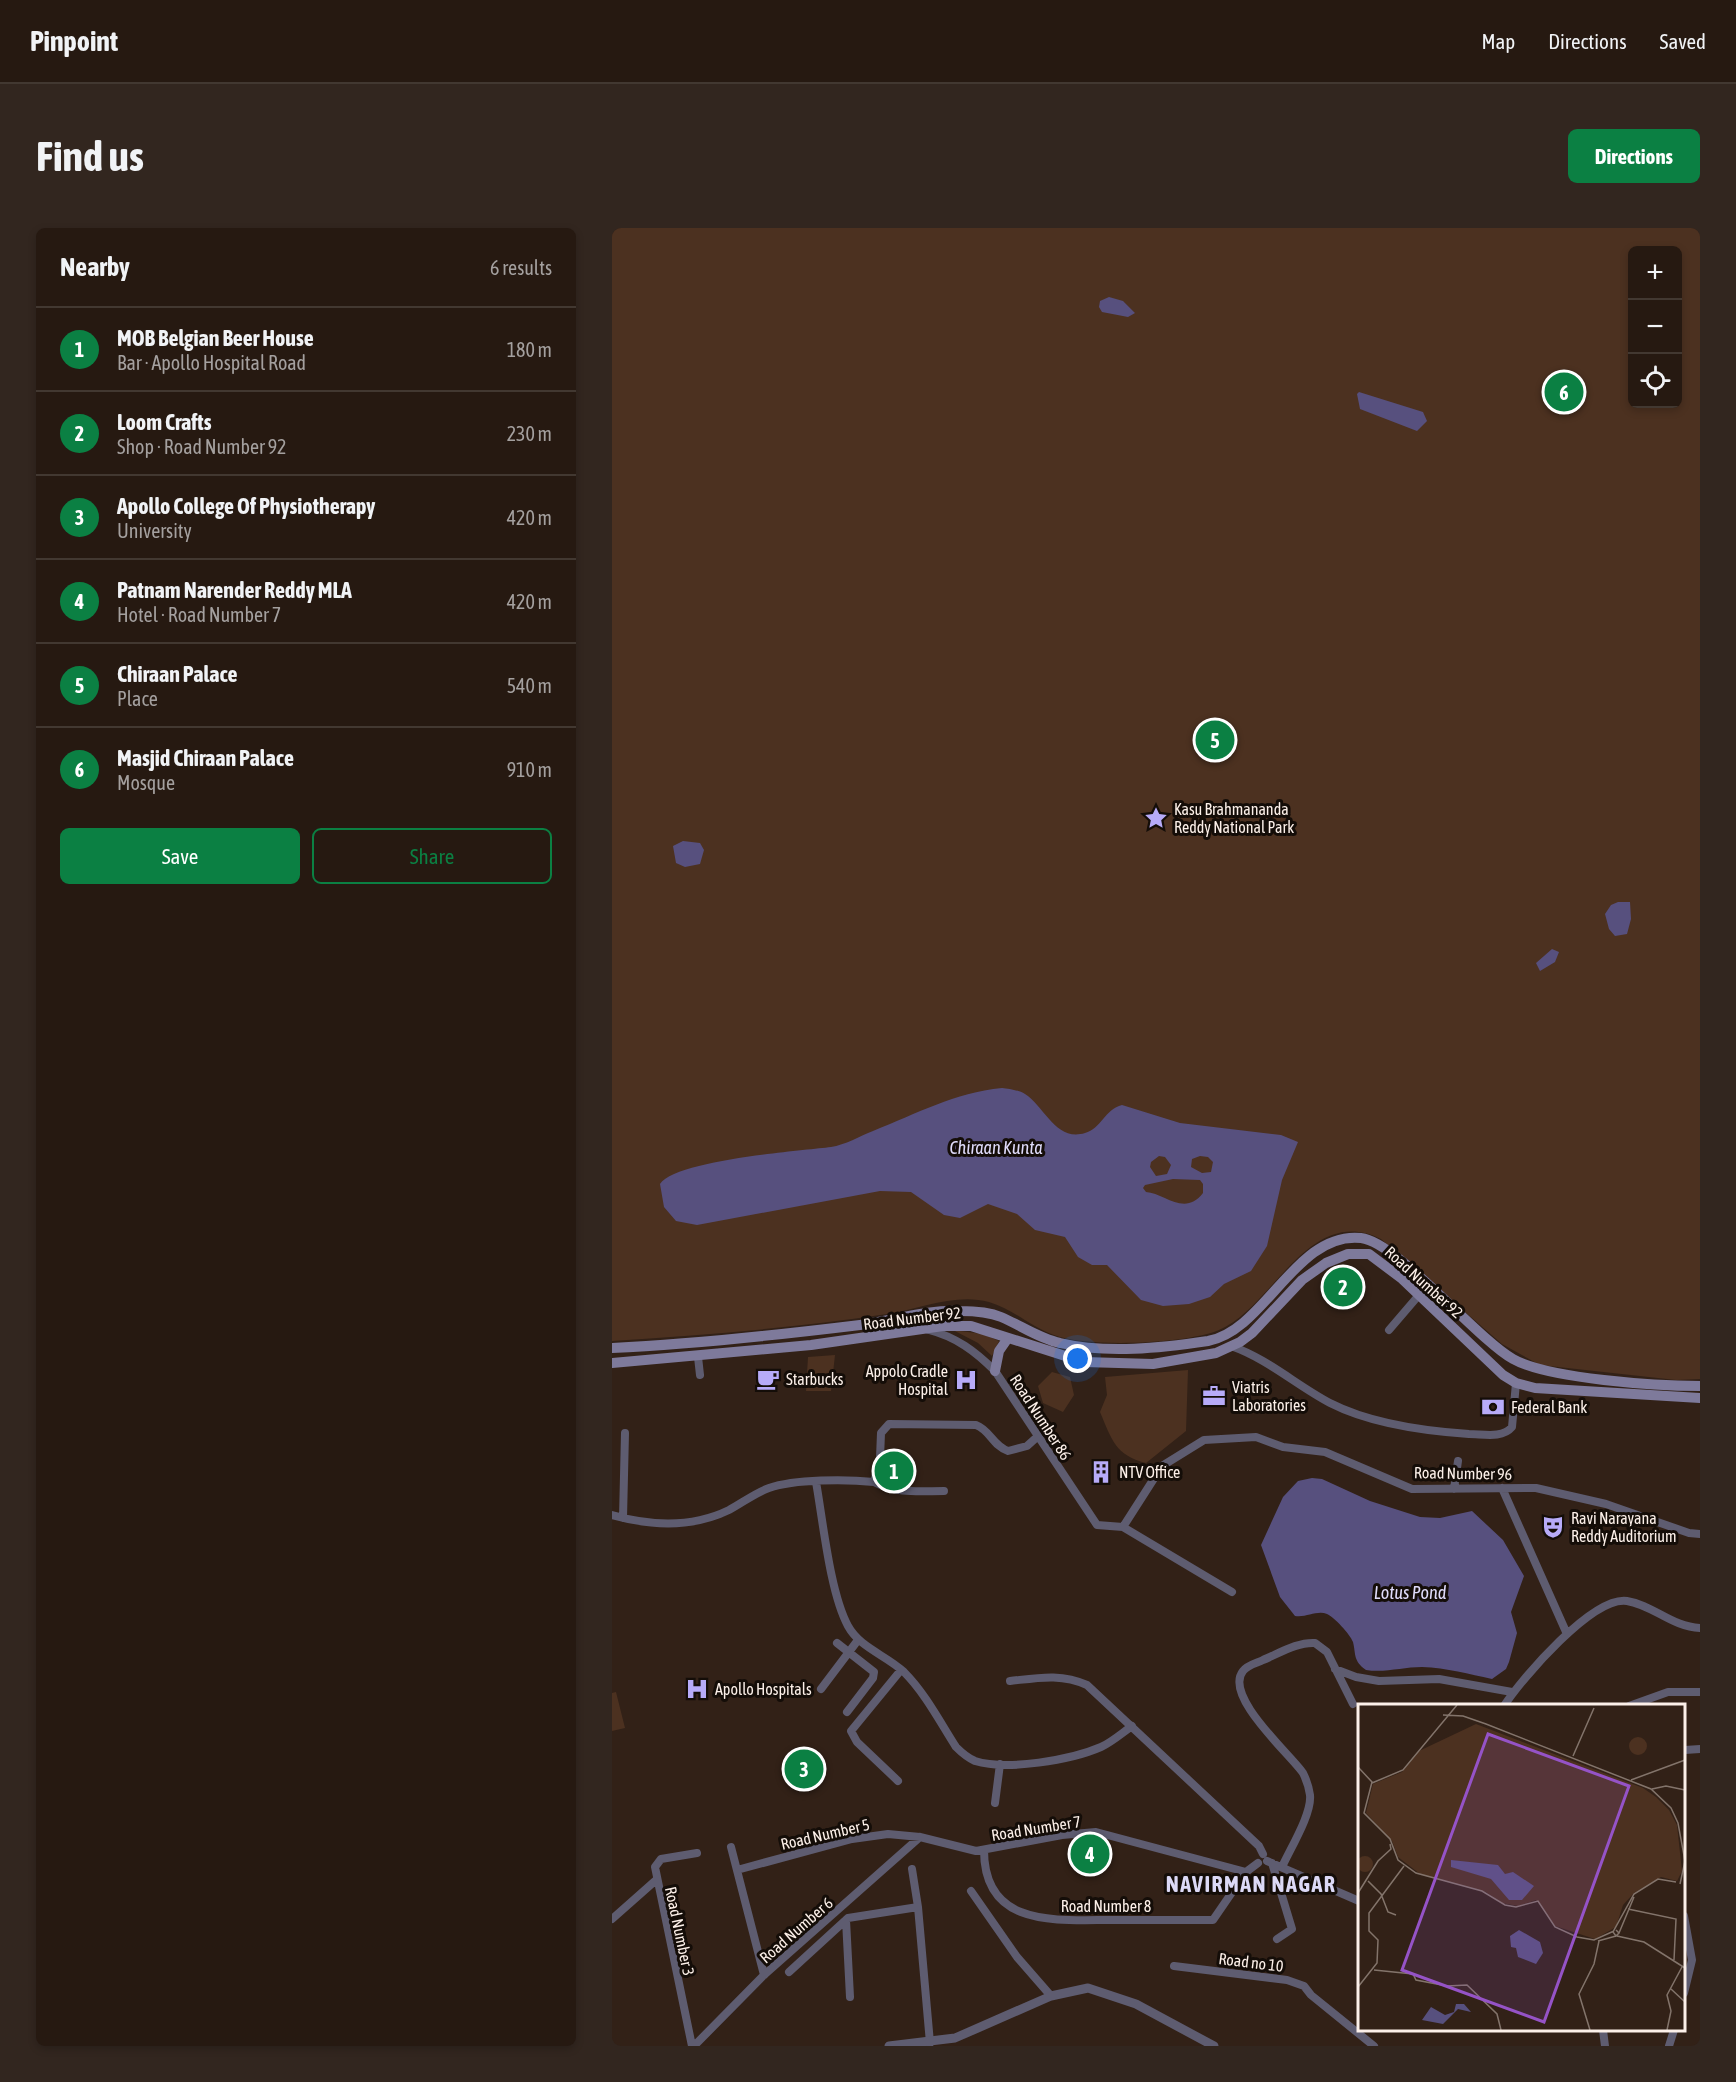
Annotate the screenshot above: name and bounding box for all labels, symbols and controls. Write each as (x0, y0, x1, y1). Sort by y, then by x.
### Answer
text: Pinpoint (30, 25, 118, 57)
text: Map (1481, 29, 1515, 53)
text: Directions (1548, 29, 1627, 53)
text: Saved (1660, 29, 1706, 53)
button: Directions (1568, 129, 1700, 183)
text: Find us (36, 132, 144, 180)
map controls (1628, 246, 1682, 408)
button: + (1628, 246, 1682, 300)
text: Nearby (60, 252, 130, 282)
text: 6 results (490, 256, 552, 279)
button: − (1628, 300, 1682, 354)
text: MOB Belgian Beer House (117, 325, 314, 351)
text: 1 (75, 338, 84, 361)
text: 180 m (507, 338, 552, 361)
text: Bar · Apollo Hospital Road (117, 351, 306, 374)
button: locate (1628, 354, 1682, 408)
pin: 6 (1544, 370, 1584, 414)
text: Loom Crafts (117, 409, 211, 435)
text: 2 (75, 422, 84, 445)
text: 230 m (507, 422, 552, 445)
text: Shop · Road Number 92 (117, 435, 287, 458)
text: Apollo College Of Physiotherapy (117, 493, 375, 519)
text: 3 (75, 506, 84, 529)
text: 420 m (507, 506, 552, 529)
text: University (117, 519, 192, 542)
text: Patnam Narender Reddy MLA (117, 577, 352, 603)
text: 4 (75, 590, 84, 613)
text: 420 m (507, 590, 552, 613)
text: Hotel · Road Number 7 (117, 603, 281, 626)
text: Chiraan Palace (117, 661, 238, 687)
text: 5 (75, 674, 84, 697)
text: 540 m (507, 674, 552, 697)
text: Place (117, 687, 158, 710)
pin: 5 (1196, 718, 1234, 762)
text: Masjid Chiraan Palace (117, 745, 294, 771)
text: 6 (75, 758, 84, 781)
text: 910 m (507, 758, 552, 781)
text: Mosque (117, 771, 175, 794)
place label: Kasu Brahmananda Reddy National Park (1174, 800, 1294, 837)
place icon: Kasu Brahmananda Reddy National Park (1143, 805, 1169, 831)
button: Save (60, 828, 300, 884)
button: Share (312, 828, 552, 884)
water label: Chiraan Kunta (949, 1137, 1043, 1158)
street label: Road Number 92 (1381, 1242, 1467, 1322)
pin: 2 (1324, 1264, 1362, 1310)
street label: Road Number 92 (862, 1303, 962, 1333)
your location (1063, 1344, 1092, 1373)
place label: Appolo Cradle Hospital (866, 1362, 949, 1399)
cafe icon: Starbucks (755, 1366, 781, 1392)
hospital icon: Appolo Cradle Hospital (953, 1367, 979, 1393)
place label: Starbucks (786, 1370, 844, 1388)
street label: Road Number 86 (1007, 1371, 1075, 1463)
place label: Viatris Laboratories (1232, 1378, 1306, 1414)
office icon: Viatris Laboratories (1201, 1383, 1227, 1409)
bank icon: Federal Bank (1480, 1394, 1506, 1420)
place label: Federal Bank (1511, 1398, 1587, 1416)
pin: 1 (874, 1448, 914, 1494)
building icon: NTV Office (1088, 1459, 1114, 1485)
place label: NTV Office (1119, 1463, 1180, 1481)
street label: Road Number 96 (1414, 1463, 1512, 1483)
place label: Ravi Narayana Reddy Auditorium (1571, 1509, 1677, 1546)
theatre icon: Ravi Narayana Reddy Auditorium (1540, 1514, 1566, 1540)
water label: Lotus Pond (1374, 1582, 1447, 1603)
hospital icon: Apollo Hospitals (684, 1676, 710, 1702)
place label: Apollo Hospitals (715, 1680, 812, 1699)
inset map (1358, 1704, 1685, 2031)
pin: 3 (784, 1746, 824, 1792)
street label: Road Number 7 (990, 1812, 1082, 1844)
street label: Road Number 5 (779, 1815, 871, 1853)
pin: 4 (1070, 1832, 1110, 1876)
district label: NAVIRMAN NAGAR (1166, 1871, 1336, 1897)
street label: Road Number 3 (662, 1885, 698, 1977)
street label: Road Number 6 (756, 1893, 836, 1967)
street label: Road Number 8 (1061, 1897, 1151, 1915)
street label: Road no 10 (1218, 1949, 1284, 1975)

